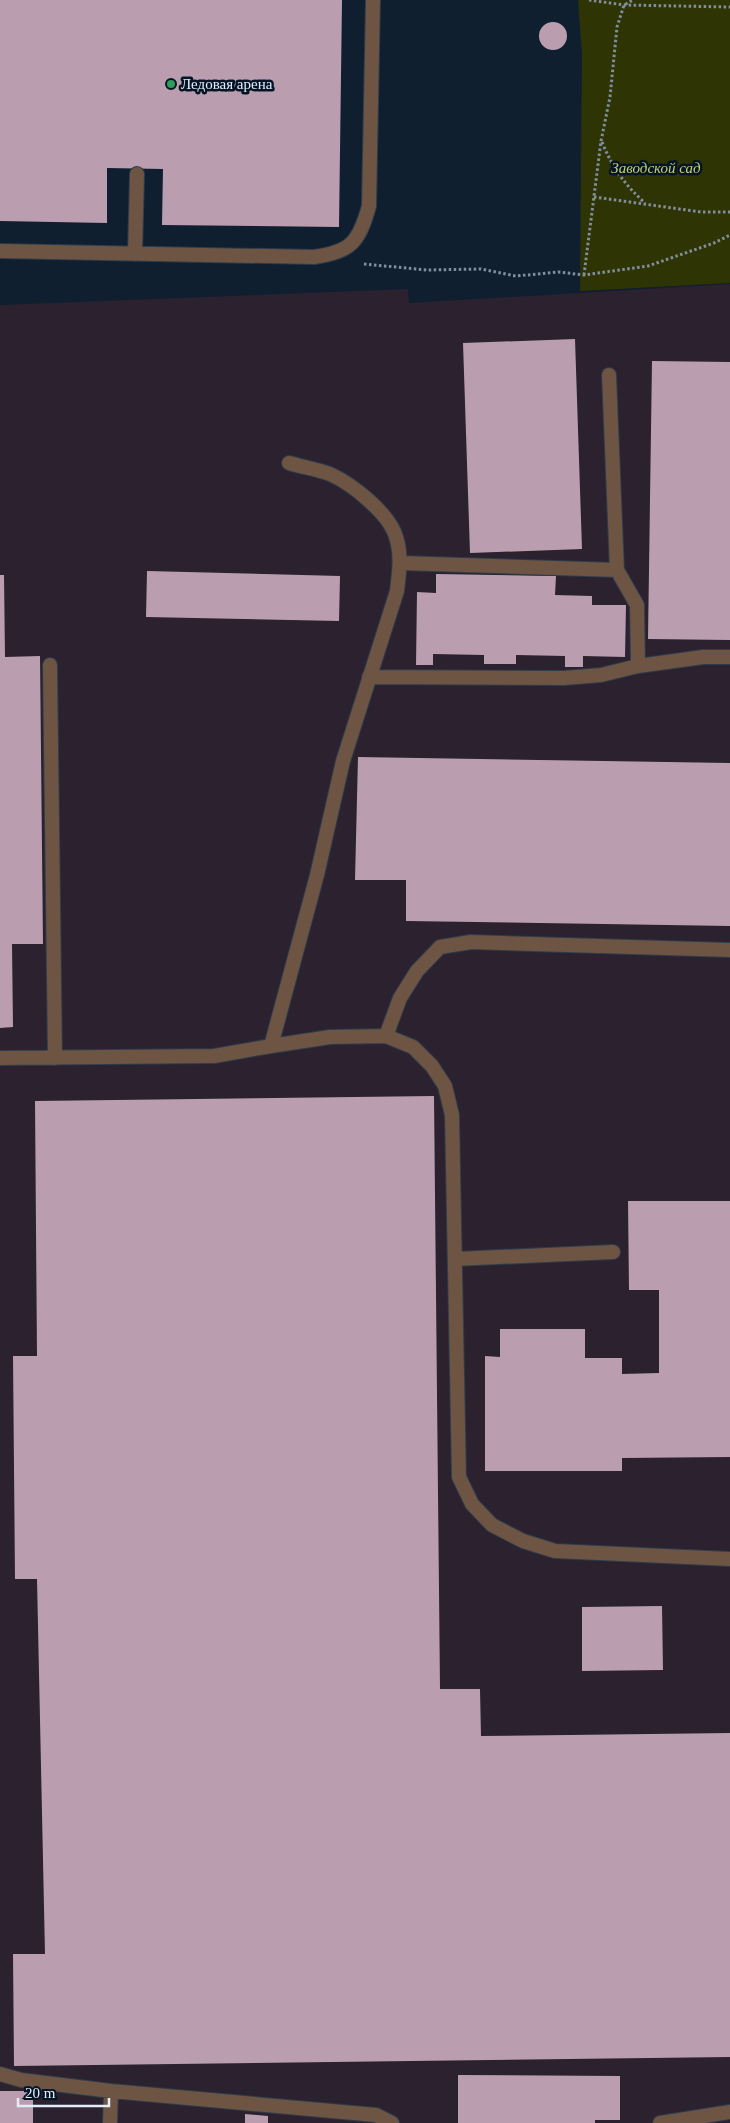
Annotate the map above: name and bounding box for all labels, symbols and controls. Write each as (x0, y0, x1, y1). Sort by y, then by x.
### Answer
place label: Ледовая арена (181, 76, 273, 92)
marker: Ледовая арена (165, 78, 177, 90)
park label: Заводской сад (611, 160, 701, 176)
scale bar (18, 2076, 109, 2108)
text: 20 m (25, 2085, 56, 2101)

